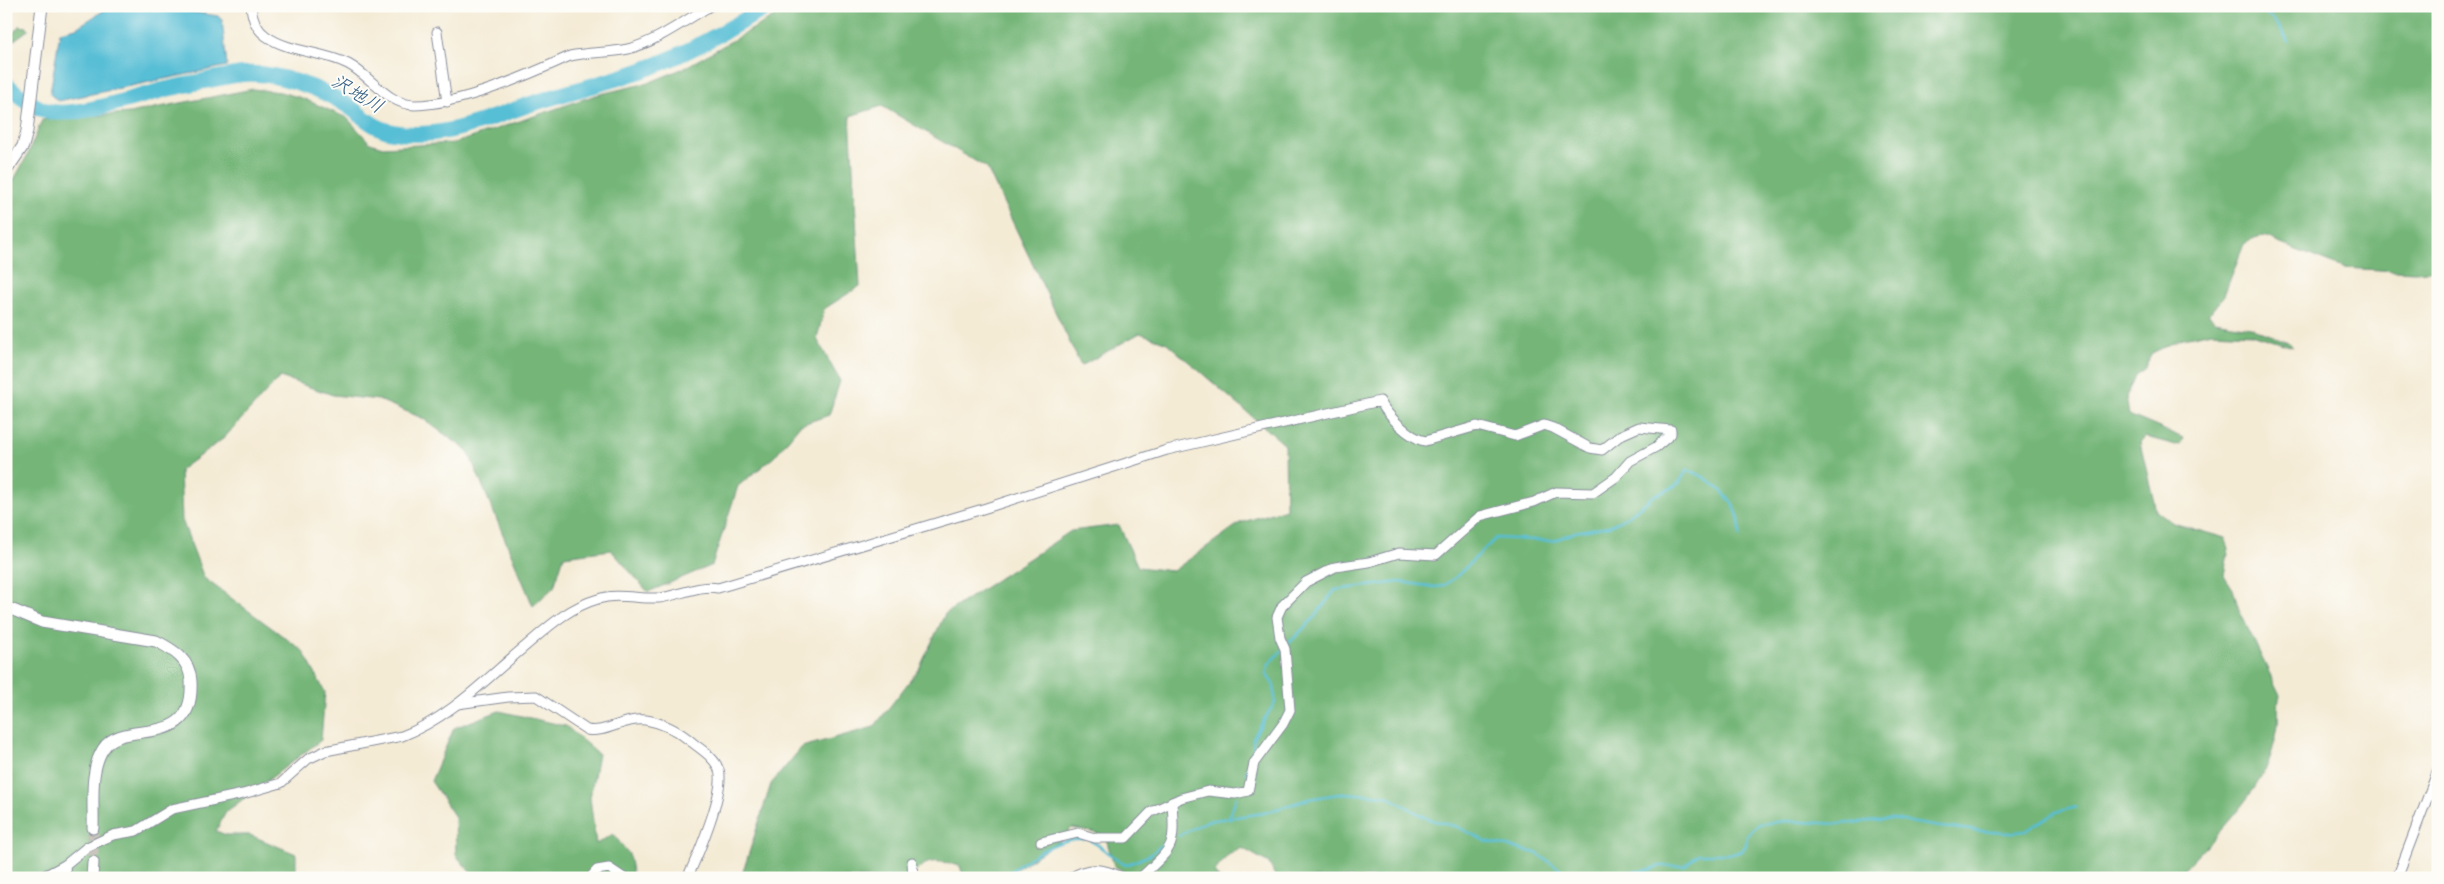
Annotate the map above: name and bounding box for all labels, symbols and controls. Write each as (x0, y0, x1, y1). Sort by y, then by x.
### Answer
water label: 沢地川 (327, 67, 389, 119)

